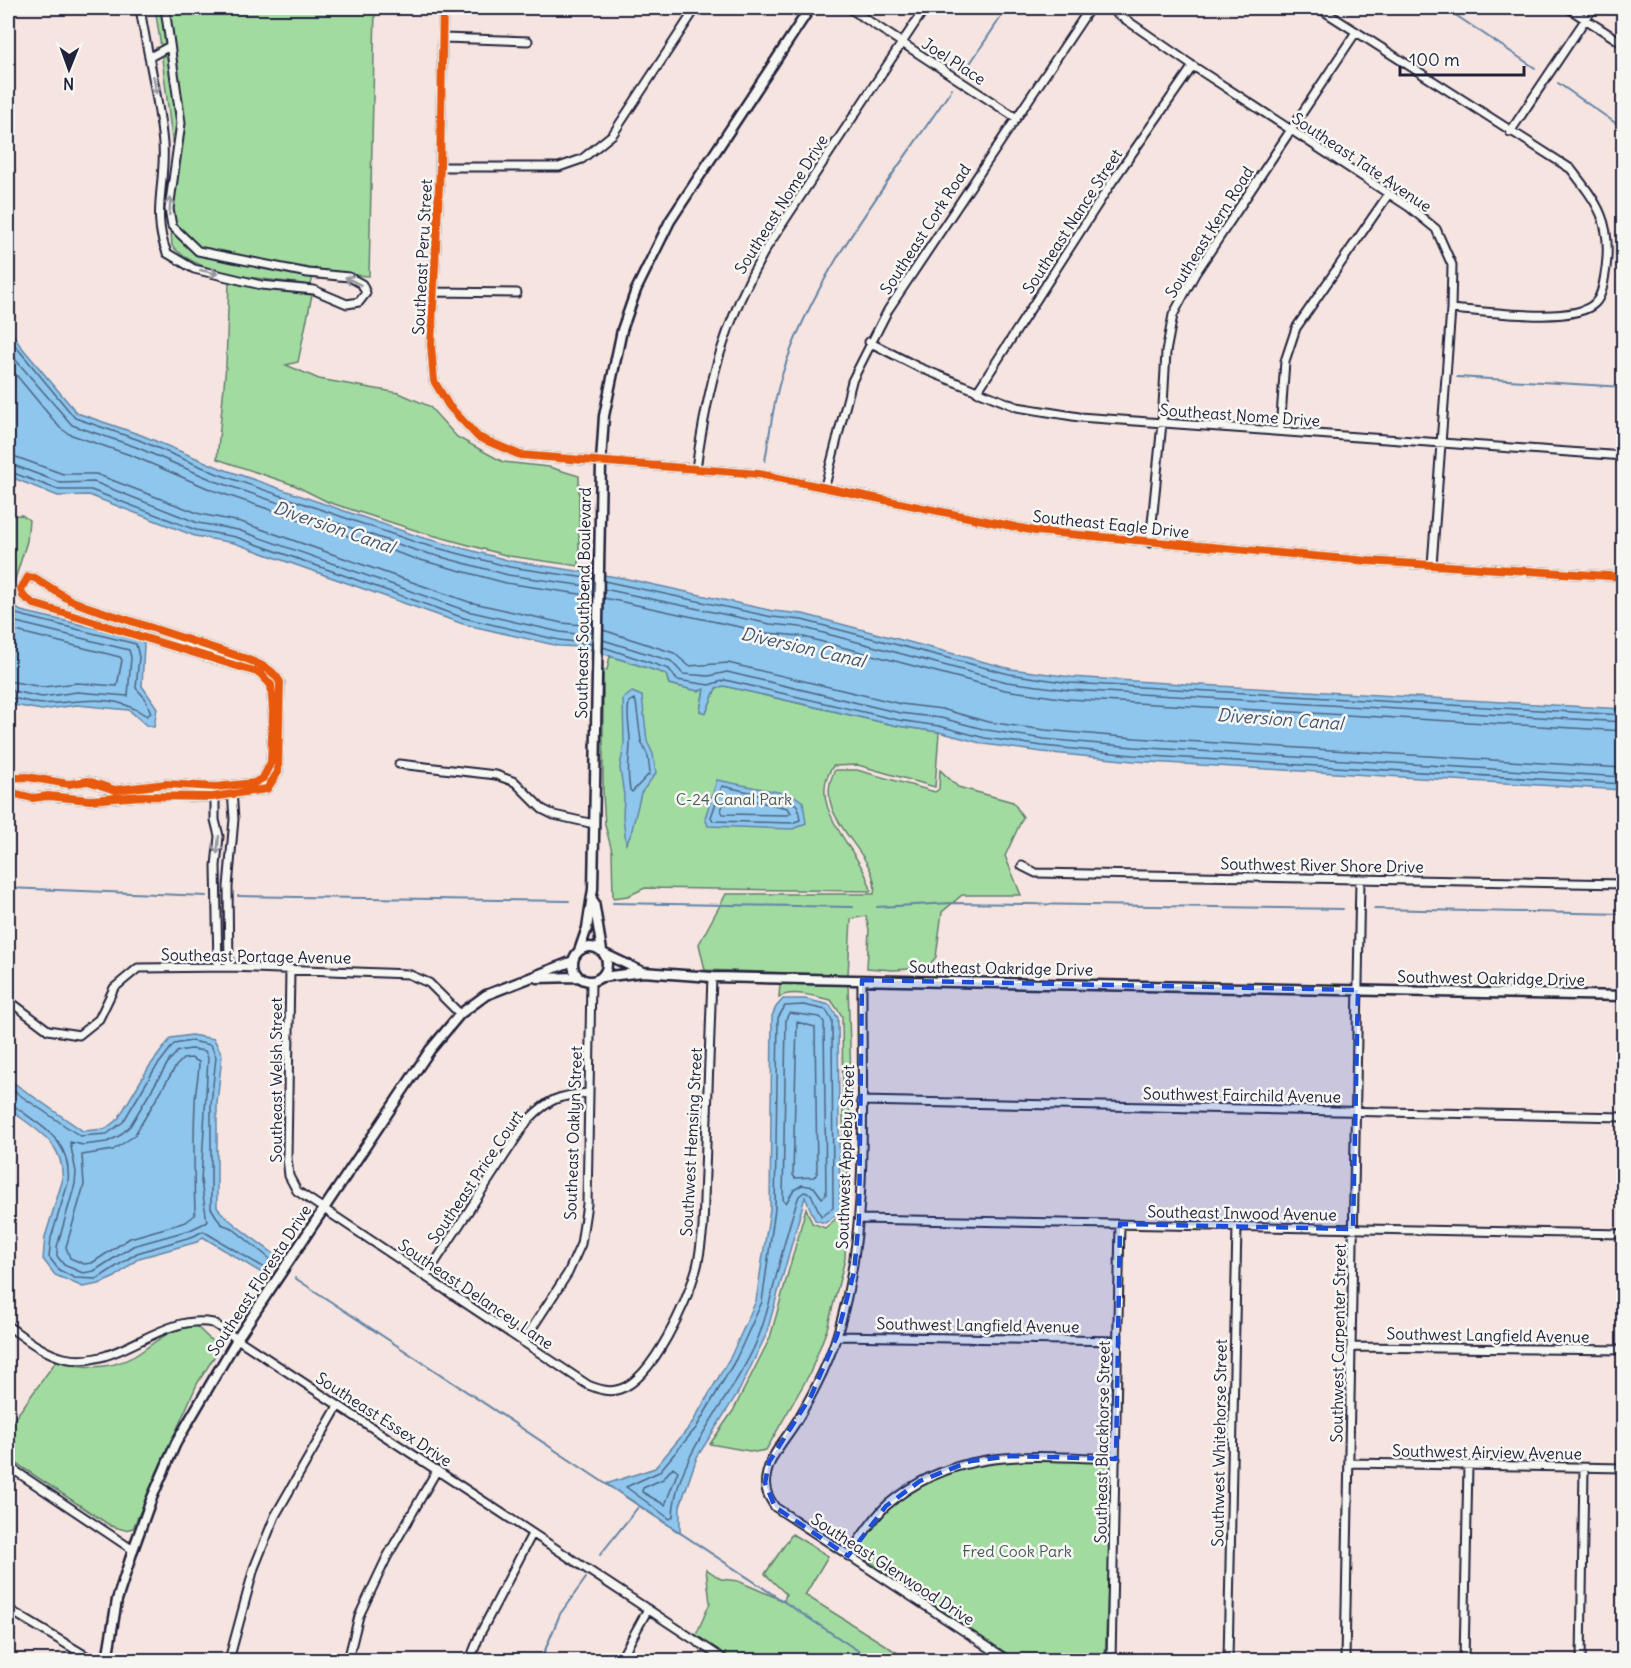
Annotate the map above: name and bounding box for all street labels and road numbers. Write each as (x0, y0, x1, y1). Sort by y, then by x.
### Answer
street label: Joel Place (918, 33, 990, 89)
street label: Southeast Tate Avenue (1288, 108, 1436, 216)
street label: Southeast Nome Drive (730, 131, 832, 277)
street label: Southeast Nance Street (1018, 144, 1127, 297)
street label: Southeast Cork Road (875, 160, 975, 298)
street label: Southeast Kern Road (1160, 163, 1258, 301)
street label: Southeast Peru Street (408, 178, 436, 335)
street label: Southeast Nome Drive (1159, 399, 1321, 431)
street label: Southeast Southbend Boulevard (571, 487, 595, 719)
street label: Southeast Eagle Drive (1032, 506, 1190, 542)
street label: Southwest River Shore Drive (1220, 853, 1424, 877)
street label: Southeast Portage Avenue (161, 944, 351, 968)
street label: Southeast Oakridge Drive (909, 956, 1093, 980)
street label: Southwest Oakridge Drive (1397, 966, 1585, 990)
street label: Southeast Welsh Street (266, 997, 286, 1163)
street label: Southeast Oaklyn Street (560, 1045, 586, 1220)
street label: Southwest Hemsing Street (676, 1046, 706, 1237)
street label: Southwest Appleby Street (832, 1064, 858, 1250)
street label: Southwest Fairchild Avenue (1143, 1083, 1341, 1107)
street label: Southeast Price Court (423, 1106, 527, 1248)
street label: Southeast Floresta Drive (203, 1201, 315, 1359)
street label: Southeast Inwood Avenue (1147, 1201, 1337, 1225)
street label: Southeast Delancey Lane (395, 1235, 557, 1353)
street label: Southwest Carpenter Street (1326, 1243, 1350, 1443)
street label: Southwest Langfield Avenue (876, 1313, 1080, 1337)
street label: Southwest Langfield Avenue (1386, 1323, 1590, 1347)
street label: Southwest Whitehorse Street (1207, 1338, 1231, 1547)
street label: Southeast Blackhorse Street (1090, 1340, 1114, 1544)
street label: Southeast Essex Drive (312, 1368, 456, 1470)
street label: Southwest Airview Avenue (1392, 1440, 1582, 1464)
street label: Southeast Glenwood Drive (808, 1509, 978, 1629)

